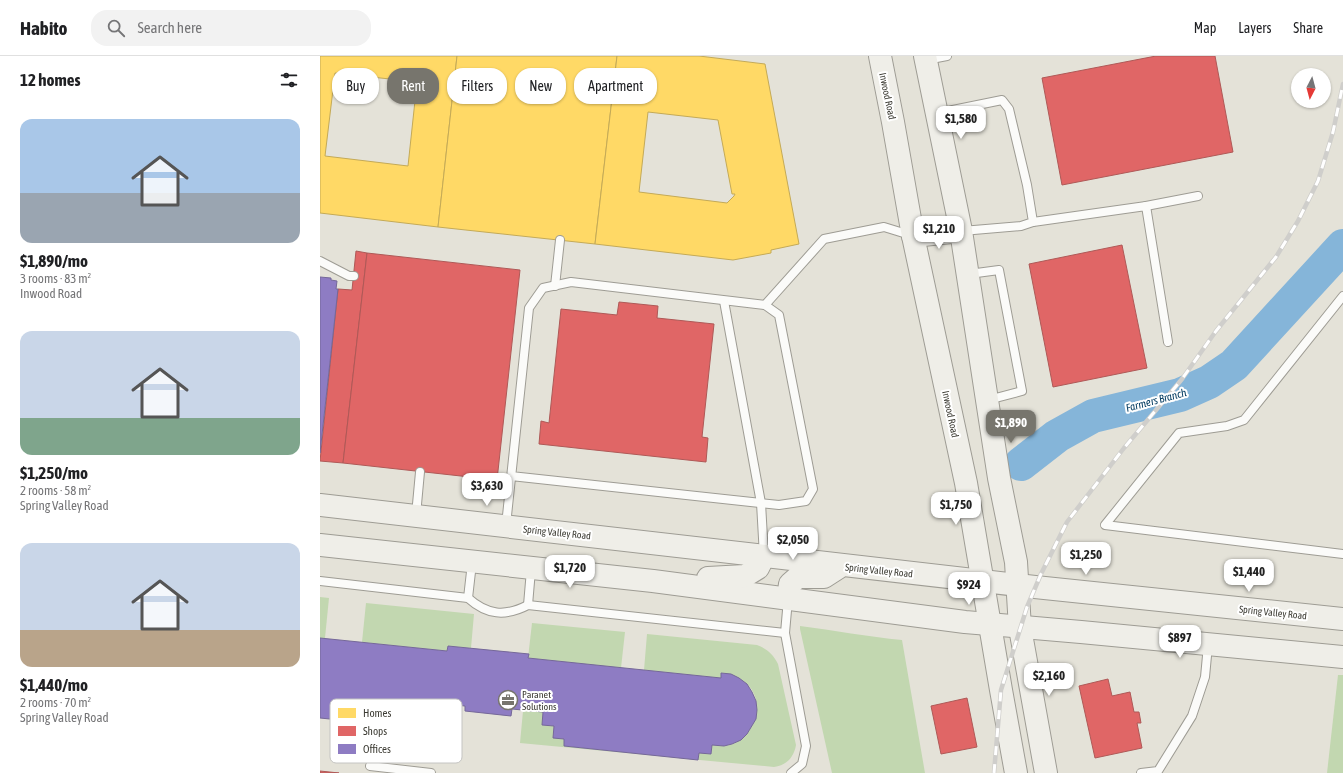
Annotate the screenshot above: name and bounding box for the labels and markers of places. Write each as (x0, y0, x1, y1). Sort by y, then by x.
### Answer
pin: $1,580 (928, 106, 994, 140)
pin: $1,210 (906, 216, 972, 250)
pin: $1,890 (978, 410, 1044, 444)
pin: $3,630 (454, 473, 520, 507)
pin: $1,750 (923, 492, 989, 526)
pin: $2,050 (760, 527, 826, 561)
pin: $1,250 (1053, 542, 1119, 576)
pin: $1,720 (537, 555, 603, 589)
pin: $1,440 (1216, 559, 1282, 593)
pin: $924 (945, 572, 993, 606)
pin: $897 (1156, 625, 1204, 659)
pin: $2,160 (1016, 663, 1082, 697)
office icon: Paranet Solutions (497, 689, 519, 711)
place label: Paranet Solutions (522, 689, 557, 712)

